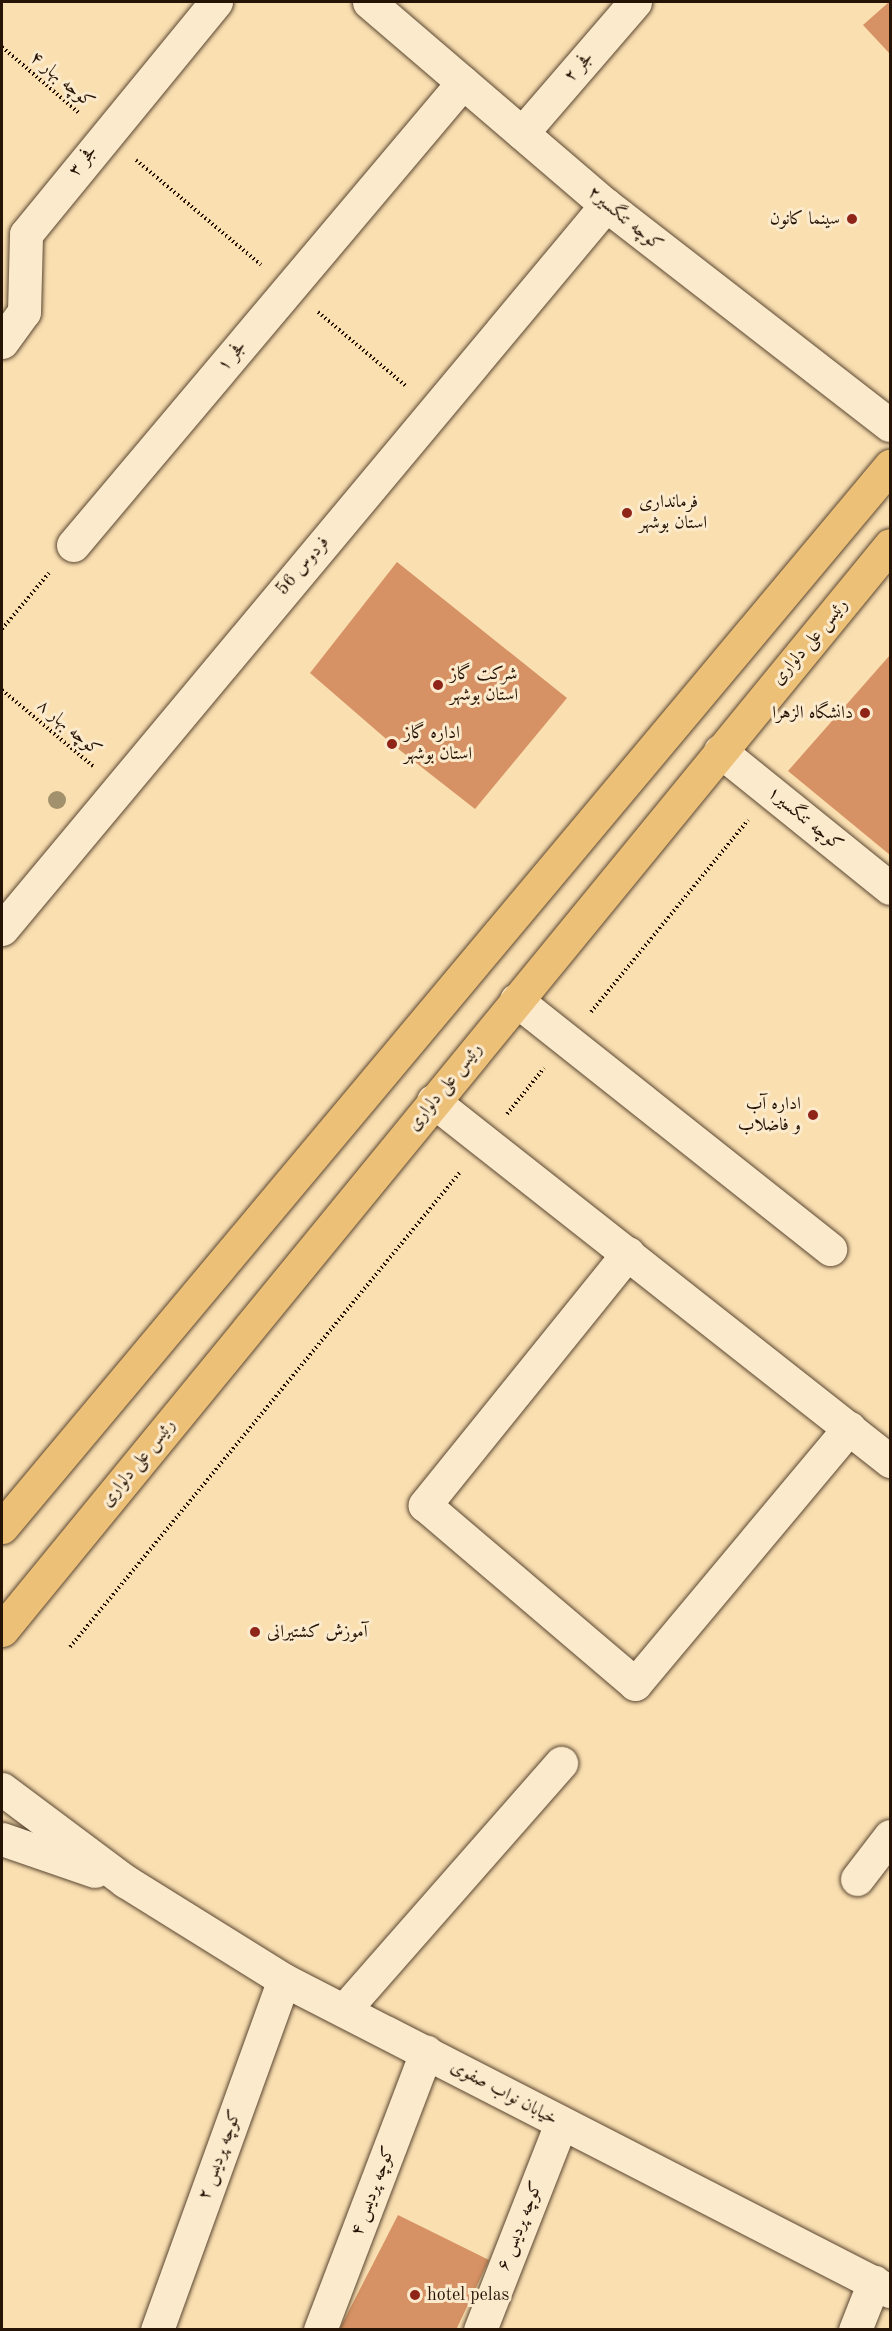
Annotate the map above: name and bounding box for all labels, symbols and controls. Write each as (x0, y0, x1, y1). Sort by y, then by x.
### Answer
street label: کوچه بهار ۴ (25, 47, 99, 113)
street label: فجر ۲ (560, 47, 598, 87)
street label: فجر ۳ (64, 141, 102, 181)
street label: کوچه تنگسیر۲ (583, 182, 667, 256)
place label: سینما کانون (770, 208, 840, 230)
marker: سینما کانون (845, 212, 859, 226)
street label: فجر ۱ (213, 336, 251, 376)
place label: فرمانداری استان بوشهر (639, 492, 707, 534)
marker: فرمانداری استان بوشهر (620, 506, 634, 520)
street label: فردوس 56 (272, 532, 334, 600)
street label: رئیس علی دلواری (767, 594, 853, 690)
place label: شرکت گاز استان بوشهر (450, 664, 518, 706)
marker: شرکت گاز استان بوشهر (431, 678, 445, 692)
street label: کوچه بهار ۸ (32, 695, 106, 761)
place label: دانشگاه الزهرا (772, 702, 853, 724)
marker: دانشگاه الزهرا (858, 706, 872, 720)
place label: اداره گاز استان بوشهر (404, 723, 472, 766)
marker: اداره گاز استان بوشهر (385, 737, 399, 751)
street label: کوچه تنگسیر۱ (763, 782, 847, 856)
street label: رئیس علی دلواری (403, 1039, 487, 1135)
place label: اداره آب و فاضلاب (738, 1094, 801, 1136)
marker: اداره آب و فاضلاب (806, 1108, 820, 1122)
street label: رئیس علی دلواری (96, 1415, 180, 1511)
place label: آموزش کشتیرانی (267, 1621, 368, 1643)
marker: آموزش کشتیرانی (248, 1625, 262, 1639)
street label: خیابان نواب صفوی (447, 2056, 561, 2130)
street label: کوچه پردیس ۲ (194, 2107, 246, 2203)
street label: کوچه پردیس ۴ (346, 2143, 400, 2239)
street label: کوچه پردیس ۶ (492, 2178, 548, 2274)
place label: hotel pelas (427, 2284, 509, 2306)
marker: hotel pelas (408, 2288, 422, 2302)

